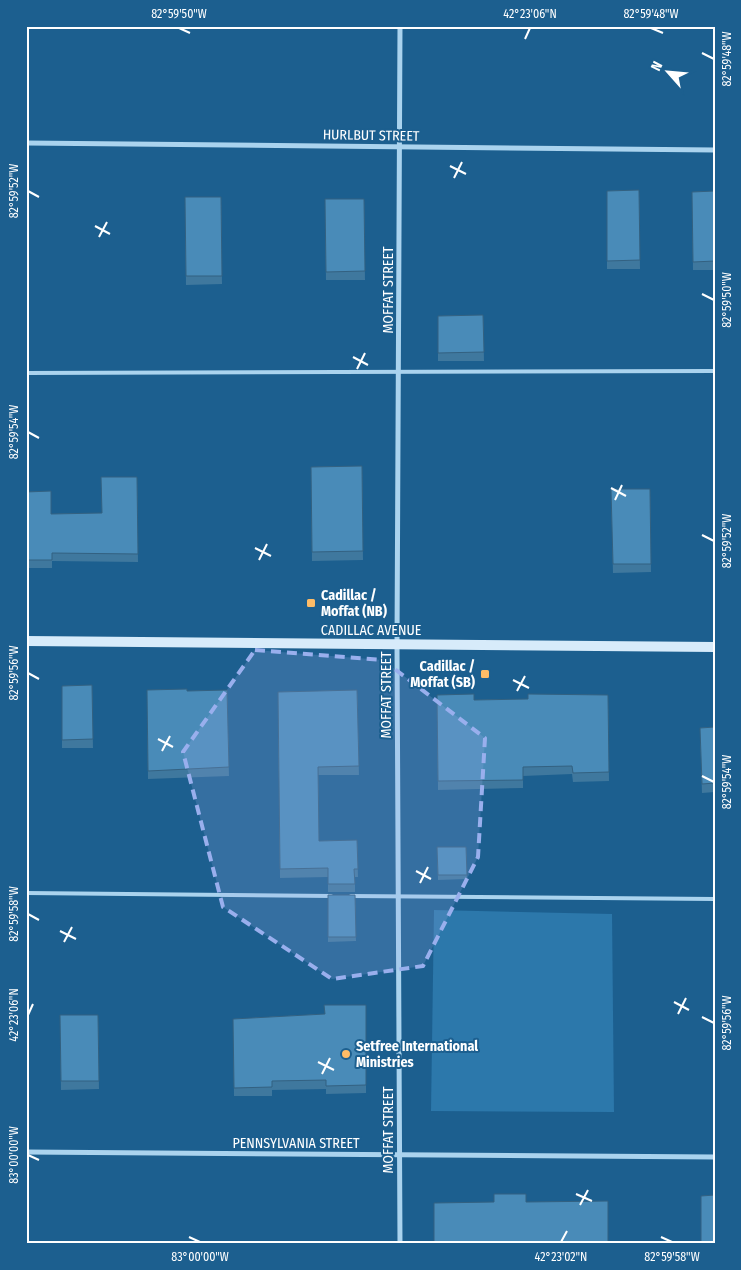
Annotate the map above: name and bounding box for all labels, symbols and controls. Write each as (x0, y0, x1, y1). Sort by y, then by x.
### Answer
text: 82°59'50"W (151, 7, 207, 21)
text: 42°23'06"N (503, 7, 557, 21)
text: 82°59'48"W (623, 7, 679, 21)
text: 82°59'48"W (720, 31, 734, 87)
north arrow (644, 48, 694, 98)
text: N (647, 59, 666, 74)
street label: HURLBUT STREET (323, 126, 420, 145)
text: 82°59'52"W (7, 164, 21, 218)
street label: MOFFAT STREET (380, 246, 397, 333)
text: 82°59'50"W (720, 272, 734, 328)
text: 82°59'54"W (7, 405, 21, 459)
text: 82°59'52"W (720, 514, 734, 568)
place label: Cadillac / Moffat (NB) (321, 587, 387, 620)
marker: Cadillac / Moffat (NB) (305, 597, 317, 609)
street label: CADILLAC AVENUE (321, 622, 422, 639)
text: 82°59'56"W (7, 645, 21, 701)
street label: MOFFAT STREET (378, 651, 395, 738)
place label: Cadillac / Moffat (SB) (410, 658, 475, 691)
marker: Cadillac / Moffat (SB) (479, 668, 491, 680)
text: 82°59'54"W (720, 755, 734, 809)
text: 82°59'58"W (7, 886, 21, 942)
text: 42°23'06"N (7, 988, 21, 1042)
text: 82°59'56"W (720, 995, 734, 1051)
place label: Setfree International Ministries (356, 1038, 478, 1071)
marker: Setfree International Ministries (340, 1048, 352, 1060)
street label: MOFFAT STREET (380, 1086, 397, 1173)
text: 83°00'00"W (7, 1126, 21, 1184)
street label: PENNSYLVANIA STREET (232, 1135, 360, 1152)
text: 83°00'00"W (171, 1250, 229, 1264)
text: 42°23'02"N (535, 1250, 587, 1264)
text: 82°59'58"W (644, 1250, 700, 1264)

